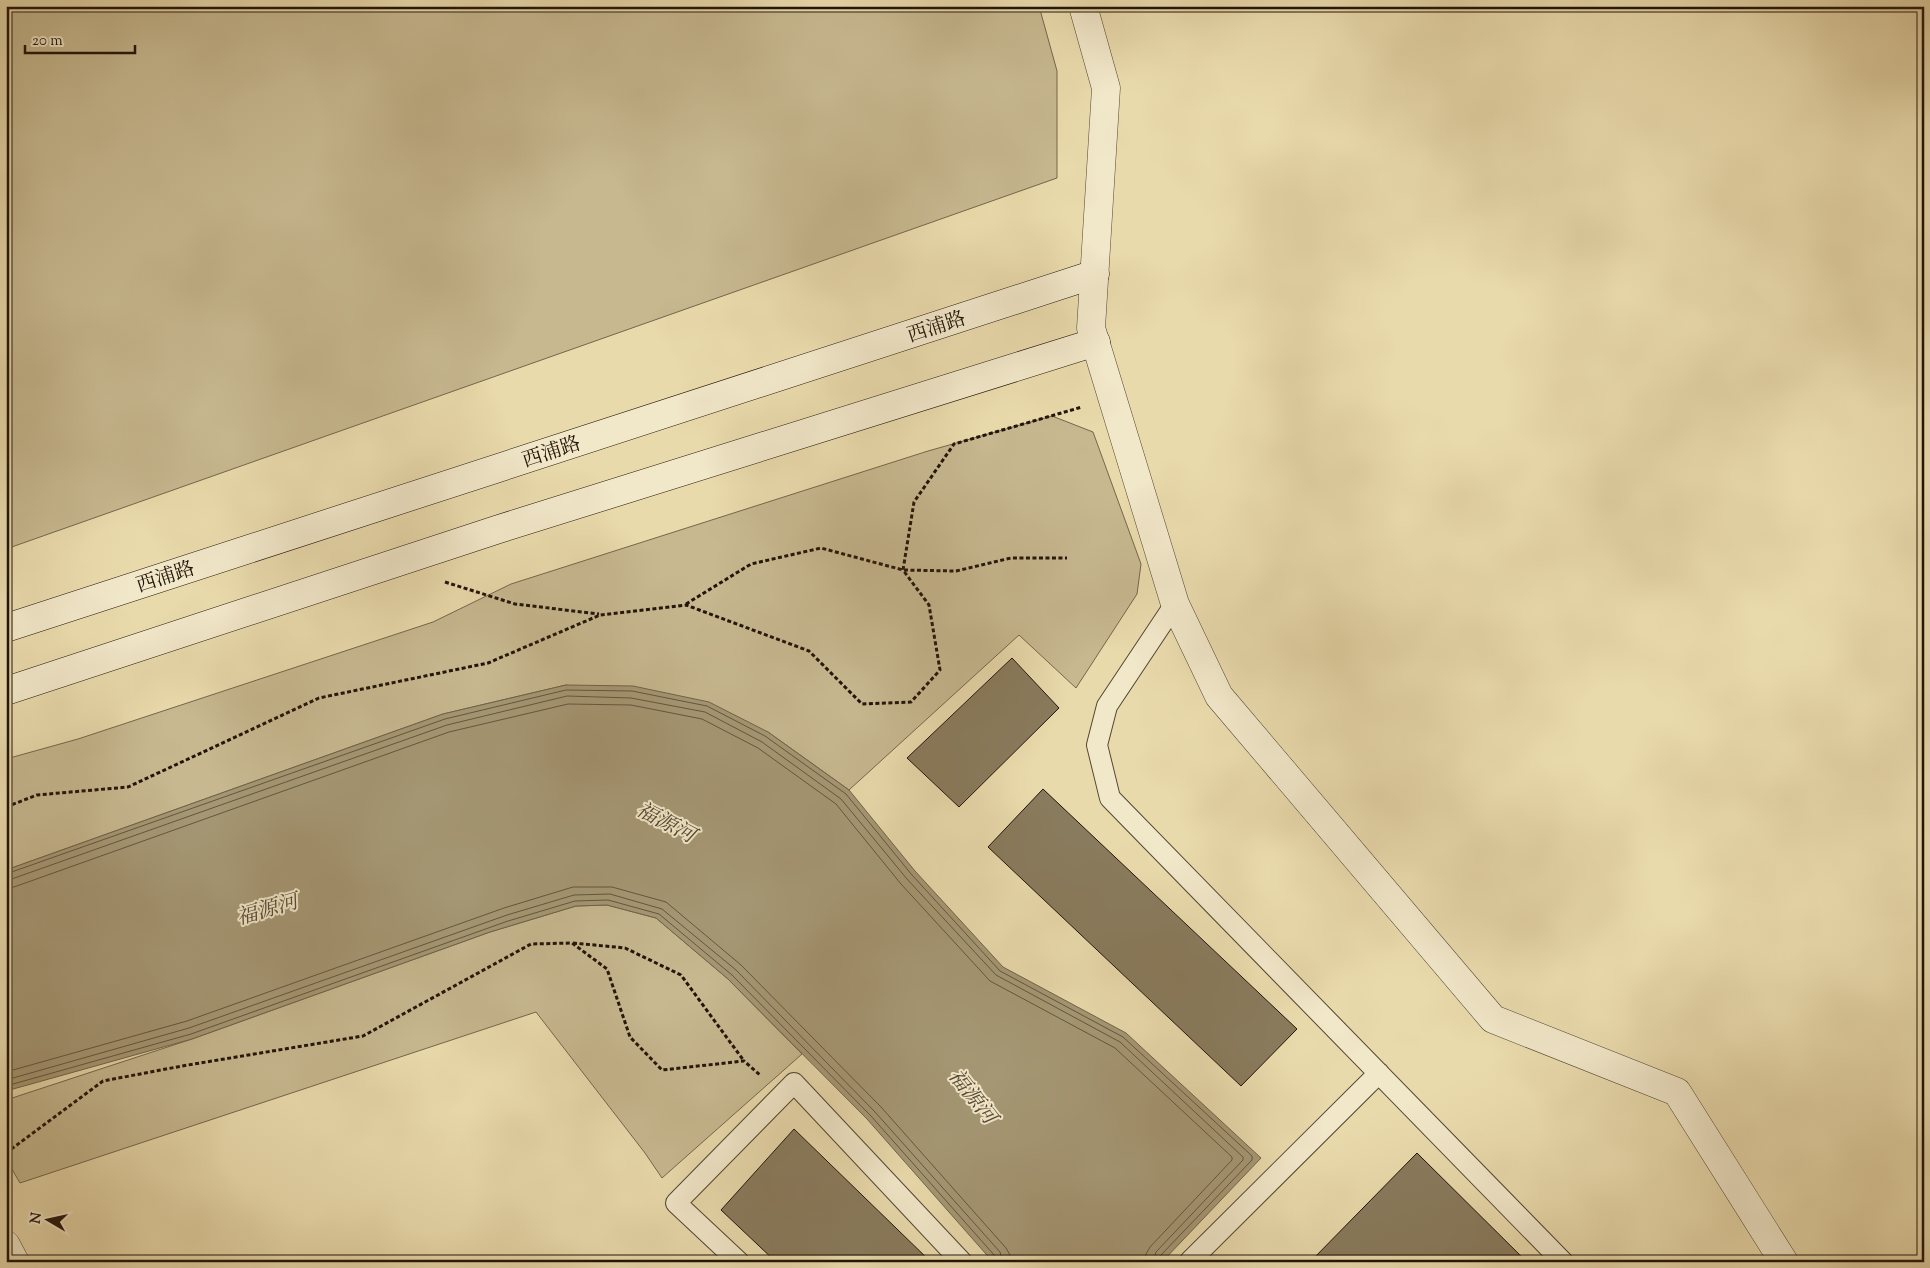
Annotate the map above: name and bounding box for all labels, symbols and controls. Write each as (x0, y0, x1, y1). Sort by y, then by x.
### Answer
scale bar (25, 22, 135, 54)
text: 20 m (32, 31, 63, 52)
street label: 西浦路 (904, 305, 970, 351)
street label: 西浦路 (519, 430, 585, 476)
street label: 西浦路 (133, 555, 199, 601)
water label: 福源河 (630, 796, 703, 854)
water label: 福源河 (233, 887, 306, 934)
water label: 福源河 (940, 1063, 1005, 1134)
north arrow (22, 1196, 72, 1246)
text: N (26, 1211, 48, 1225)

